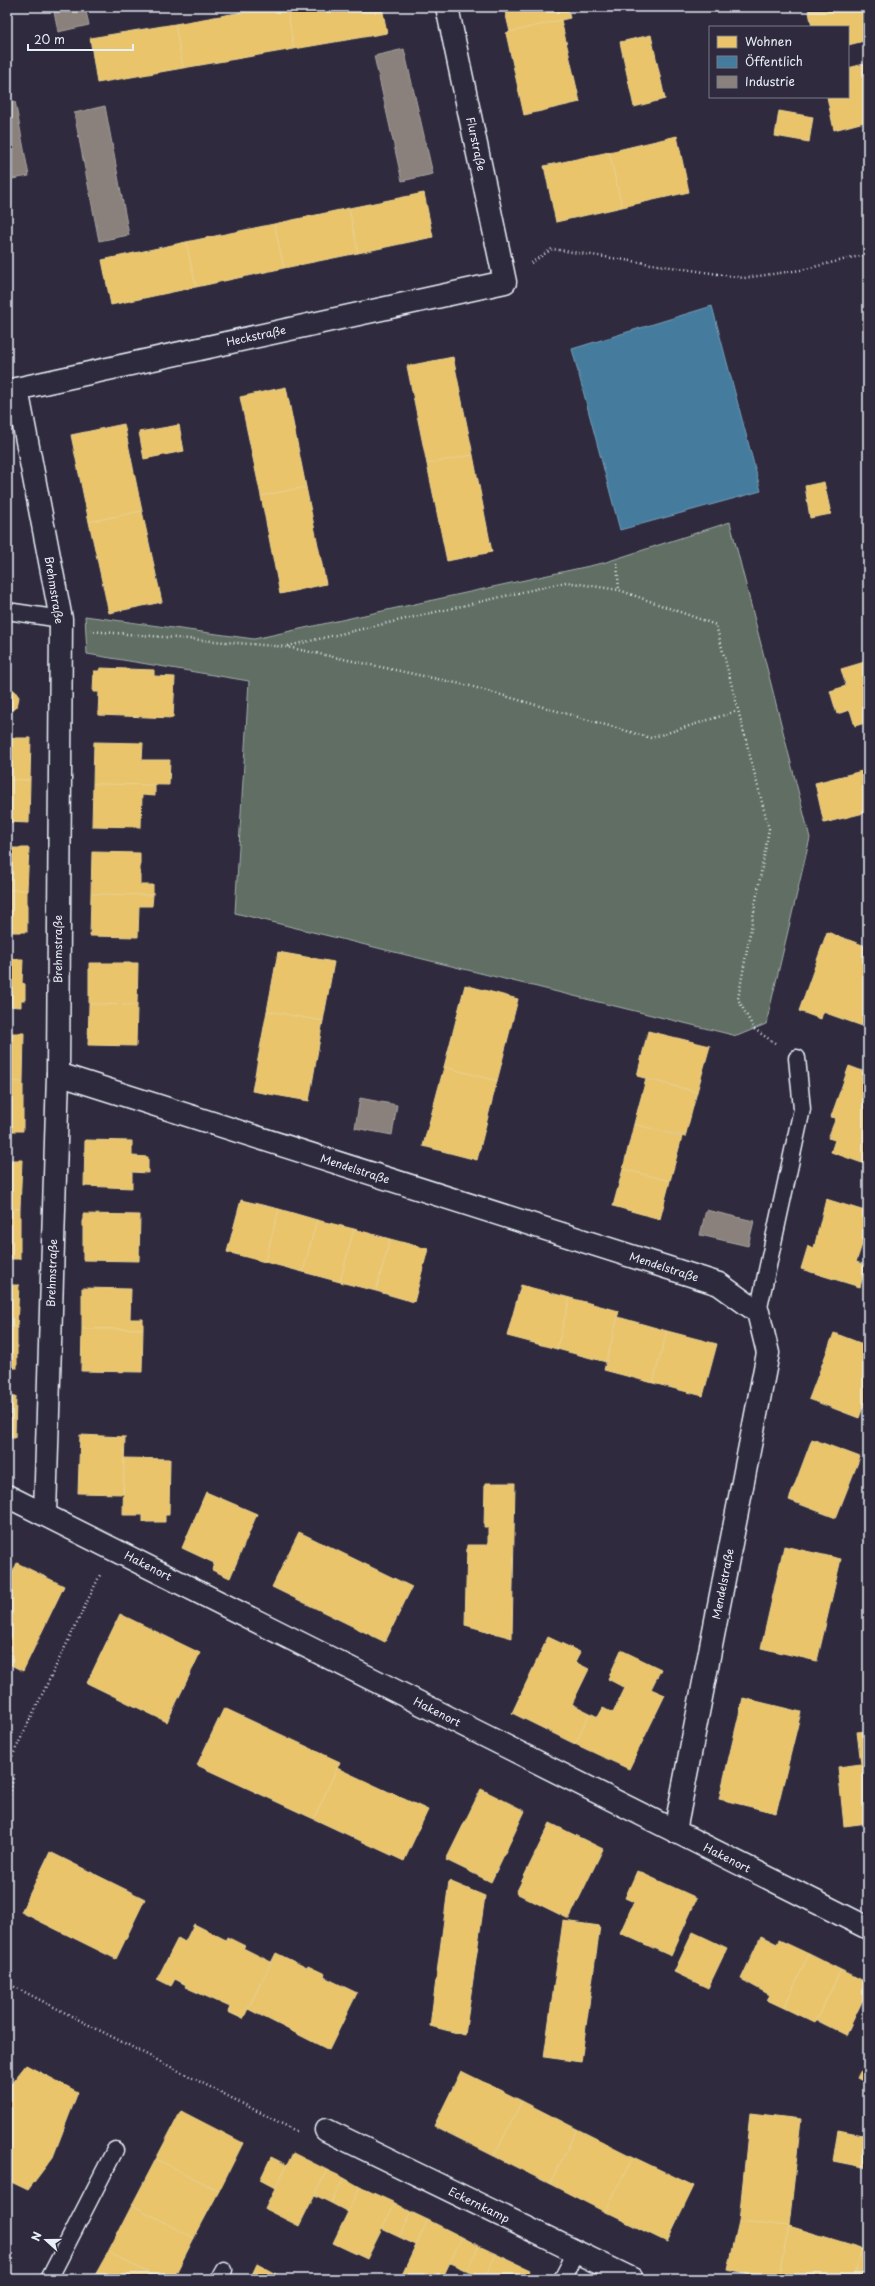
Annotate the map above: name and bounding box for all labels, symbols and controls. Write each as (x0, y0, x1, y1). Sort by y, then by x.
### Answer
scale bar (28, 26, 133, 52)
legend (709, 26, 849, 98)
text: 20 m (34, 30, 65, 48)
text: Wohnen (745, 32, 792, 50)
text: Öffentlich (745, 52, 803, 70)
text: Industrie (745, 72, 795, 90)
street label: Flurstraße (462, 115, 491, 173)
street label: Heckstraße (225, 321, 287, 350)
street label: Brehmstraße (41, 555, 68, 625)
street label: Brehmstraße (49, 915, 66, 983)
street label: Mendelstraße (318, 1149, 392, 1188)
street label: Brehmstraße (42, 1238, 61, 1307)
street label: Mendelstraße (627, 1247, 701, 1286)
street label: Hakenort (122, 1546, 175, 1585)
street label: Mendelstraße (707, 1547, 738, 1621)
street label: Hakenort (411, 1692, 464, 1731)
street label: Hakenort (701, 1838, 754, 1877)
street label: Eckernkamp (446, 2182, 513, 2227)
north arrow (26, 2220, 66, 2260)
text: N (27, 2229, 46, 2243)

